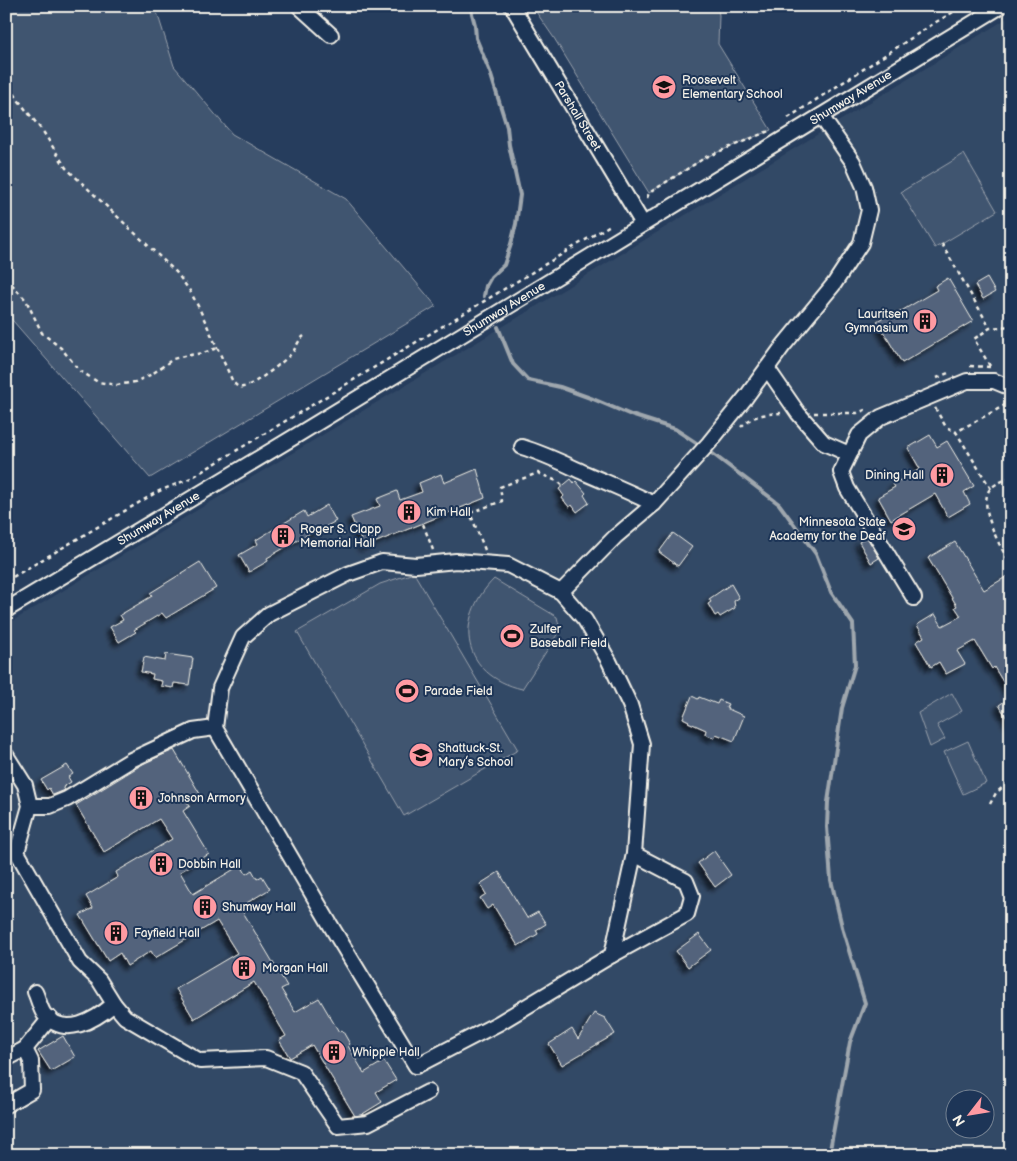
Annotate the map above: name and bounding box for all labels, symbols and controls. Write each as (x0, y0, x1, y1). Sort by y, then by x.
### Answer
street label: Shumway Avenue (807, 67, 895, 128)
place label: Roosevelt Elementary School (682, 73, 783, 102)
school or university icon: Roosevelt Elementary School (651, 74, 677, 100)
street label: Parshall Street (551, 78, 605, 154)
street label: Shumway Avenue (460, 278, 548, 340)
place label: Lauritsen Gymnasium (845, 307, 908, 336)
building icon: Lauritsen Gymnasium (912, 308, 938, 334)
building icon: Dining Hall (929, 462, 955, 488)
place label: Dining Hall (865, 468, 924, 483)
street label: Shumway Avenue (115, 488, 202, 549)
building icon: Kim Hall (396, 499, 422, 525)
place label: Kim Hall (426, 505, 471, 520)
place label: Minnesota State Academy for the Deaf (769, 515, 886, 544)
school or university icon: Minnesota State Academy for the Deaf (891, 516, 917, 542)
place label: Roger S. Clapp Memorial Hall (300, 522, 381, 551)
building icon: Roger S. Clapp Memorial Hall (270, 523, 296, 549)
place label: Zulfer Baseball Field (529, 622, 607, 651)
sports icon: Zulfer Baseball Field (499, 623, 525, 649)
sports icon: Parade Field (394, 678, 420, 704)
place label: Parade Field (424, 684, 493, 699)
place label: Shattuck-St. Mary’s School (438, 741, 513, 770)
school or university icon: Shattuck-St. Mary’s School (408, 742, 434, 768)
building icon: Johnson Armory (128, 785, 154, 811)
place label: Johnson Armory (158, 791, 246, 806)
building icon: Dobbin Hall (148, 851, 174, 877)
place label: Dobbin Hall (178, 857, 241, 872)
building icon: Shumway Hall (192, 894, 218, 920)
place label: Shumway Hall (222, 900, 296, 915)
building icon: Fayfield Hall (103, 920, 129, 946)
place label: Fayfield Hall (134, 926, 200, 941)
building icon: Morgan Hall (231, 955, 257, 981)
place label: Morgan Hall (262, 961, 328, 976)
building icon: Whipple Hall (321, 1039, 347, 1065)
place label: Whipple Hall (352, 1045, 420, 1060)
north arrow (944, 1088, 994, 1138)
text: N (949, 1112, 969, 1129)

